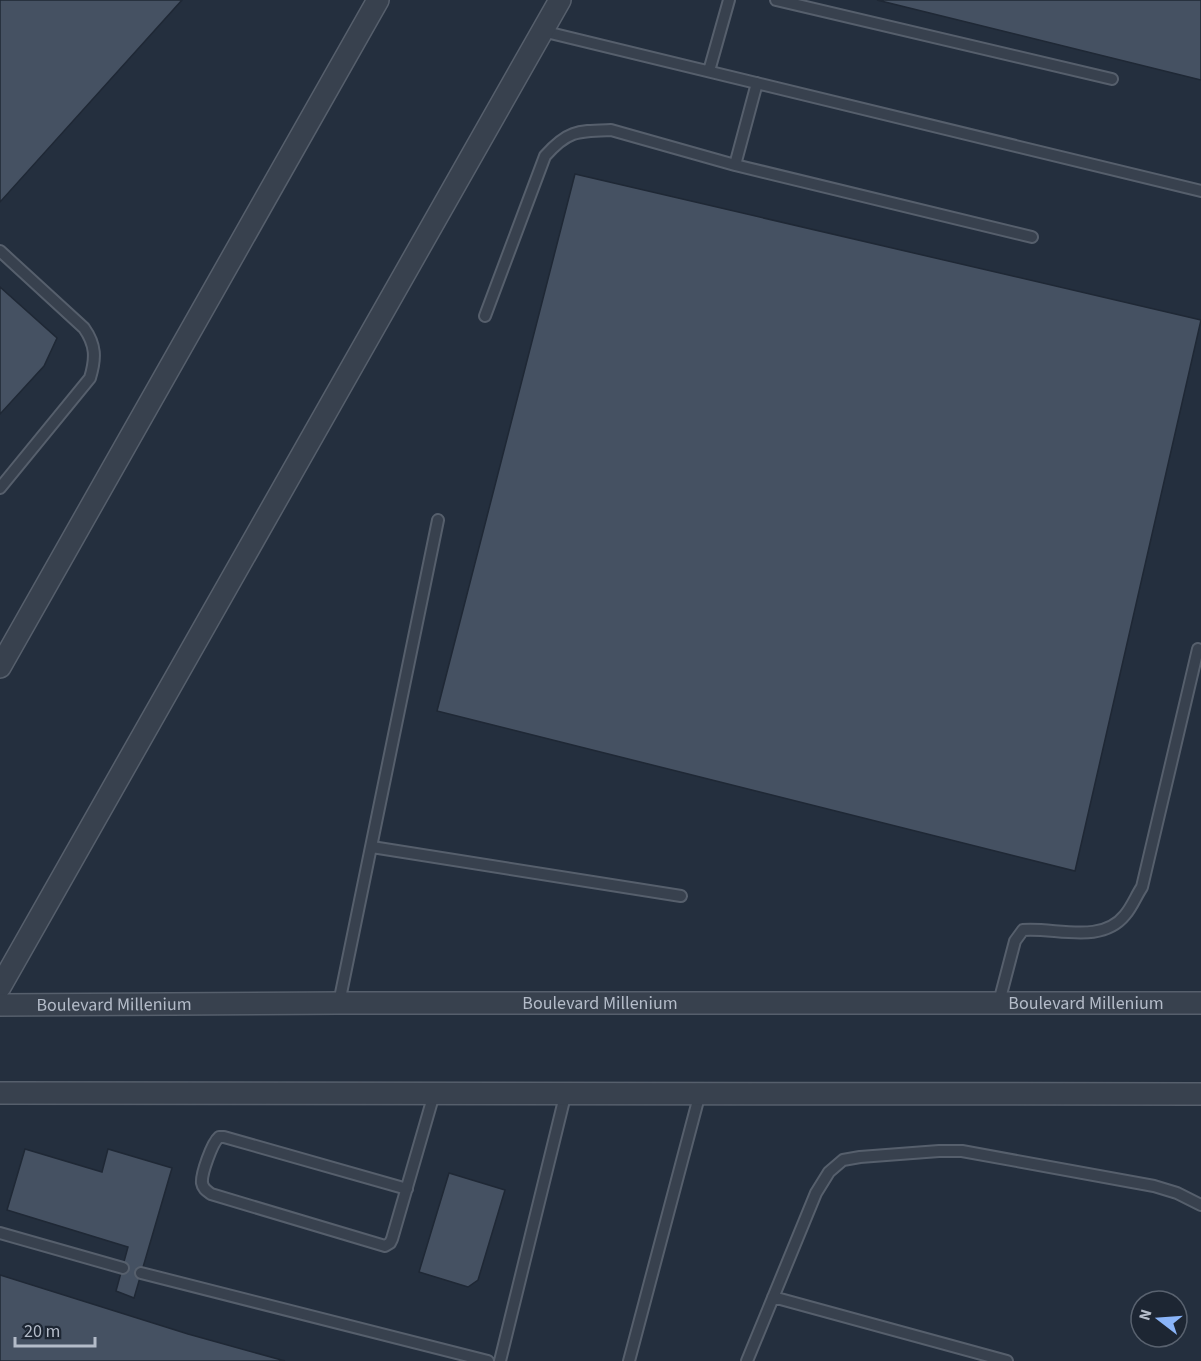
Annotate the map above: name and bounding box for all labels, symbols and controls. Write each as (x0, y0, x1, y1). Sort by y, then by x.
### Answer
street label: Boulevard Millenium (36, 991, 192, 1017)
street label: Boulevard Millenium (522, 991, 678, 1016)
street label: Boulevard Millenium (1008, 991, 1164, 1016)
north arrow (1129, 1289, 1189, 1349)
text: N (1134, 1307, 1158, 1323)
scale bar (15, 1310, 94, 1348)
text: 20 m (24, 1319, 60, 1344)

